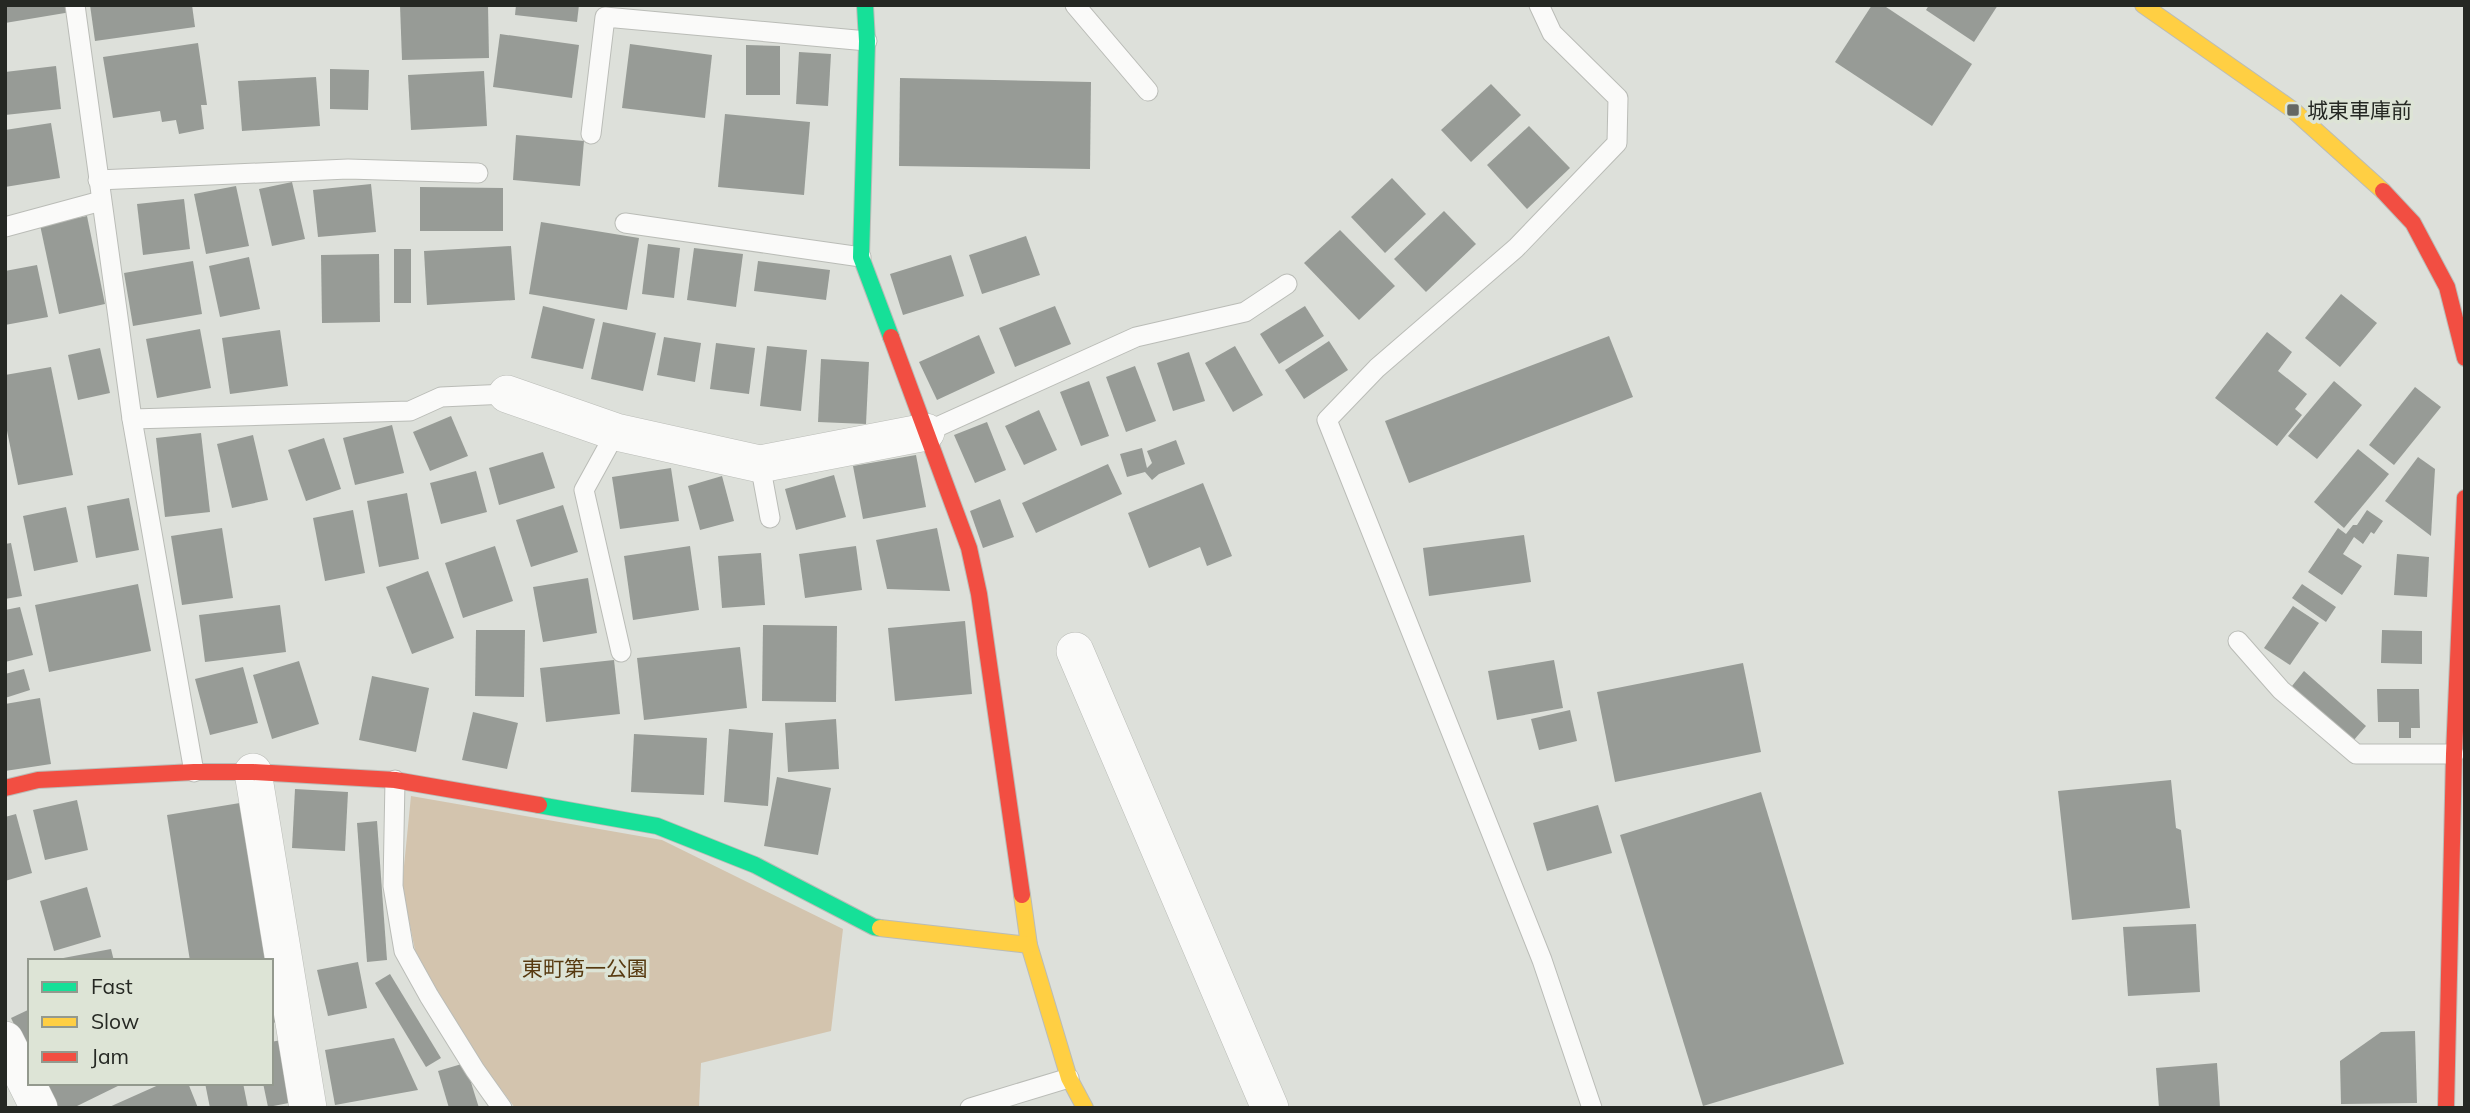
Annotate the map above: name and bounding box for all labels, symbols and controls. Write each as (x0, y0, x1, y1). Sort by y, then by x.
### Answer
place label: 城東車庫前 (2307, 97, 2412, 123)
marker: 城東車庫前 (2285, 102, 2301, 118)
park label: 東町第一公園 (522, 955, 648, 981)
legend (28, 959, 273, 1085)
text: Fast (91, 973, 133, 999)
text: Slow (91, 1008, 139, 1034)
text: Jam (91, 1043, 129, 1069)

